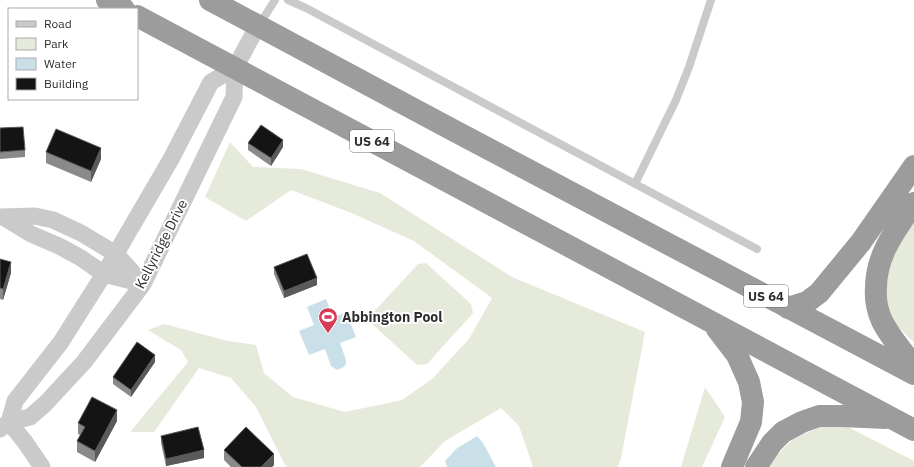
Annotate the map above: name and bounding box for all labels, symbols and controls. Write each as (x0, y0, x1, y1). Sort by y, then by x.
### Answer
legend (8, 8, 138, 100)
text: Road (44, 16, 72, 31)
text: Park (44, 36, 69, 51)
text: Water (44, 56, 77, 71)
text: Building (44, 76, 89, 91)
road number: US 64 (350, 130, 394, 152)
street label: Kellyridge Drive (131, 196, 191, 292)
road number: US 64 (744, 285, 788, 307)
sports icon: Abbington Pool (317, 306, 339, 334)
place label: Abbington Pool (342, 308, 442, 326)

